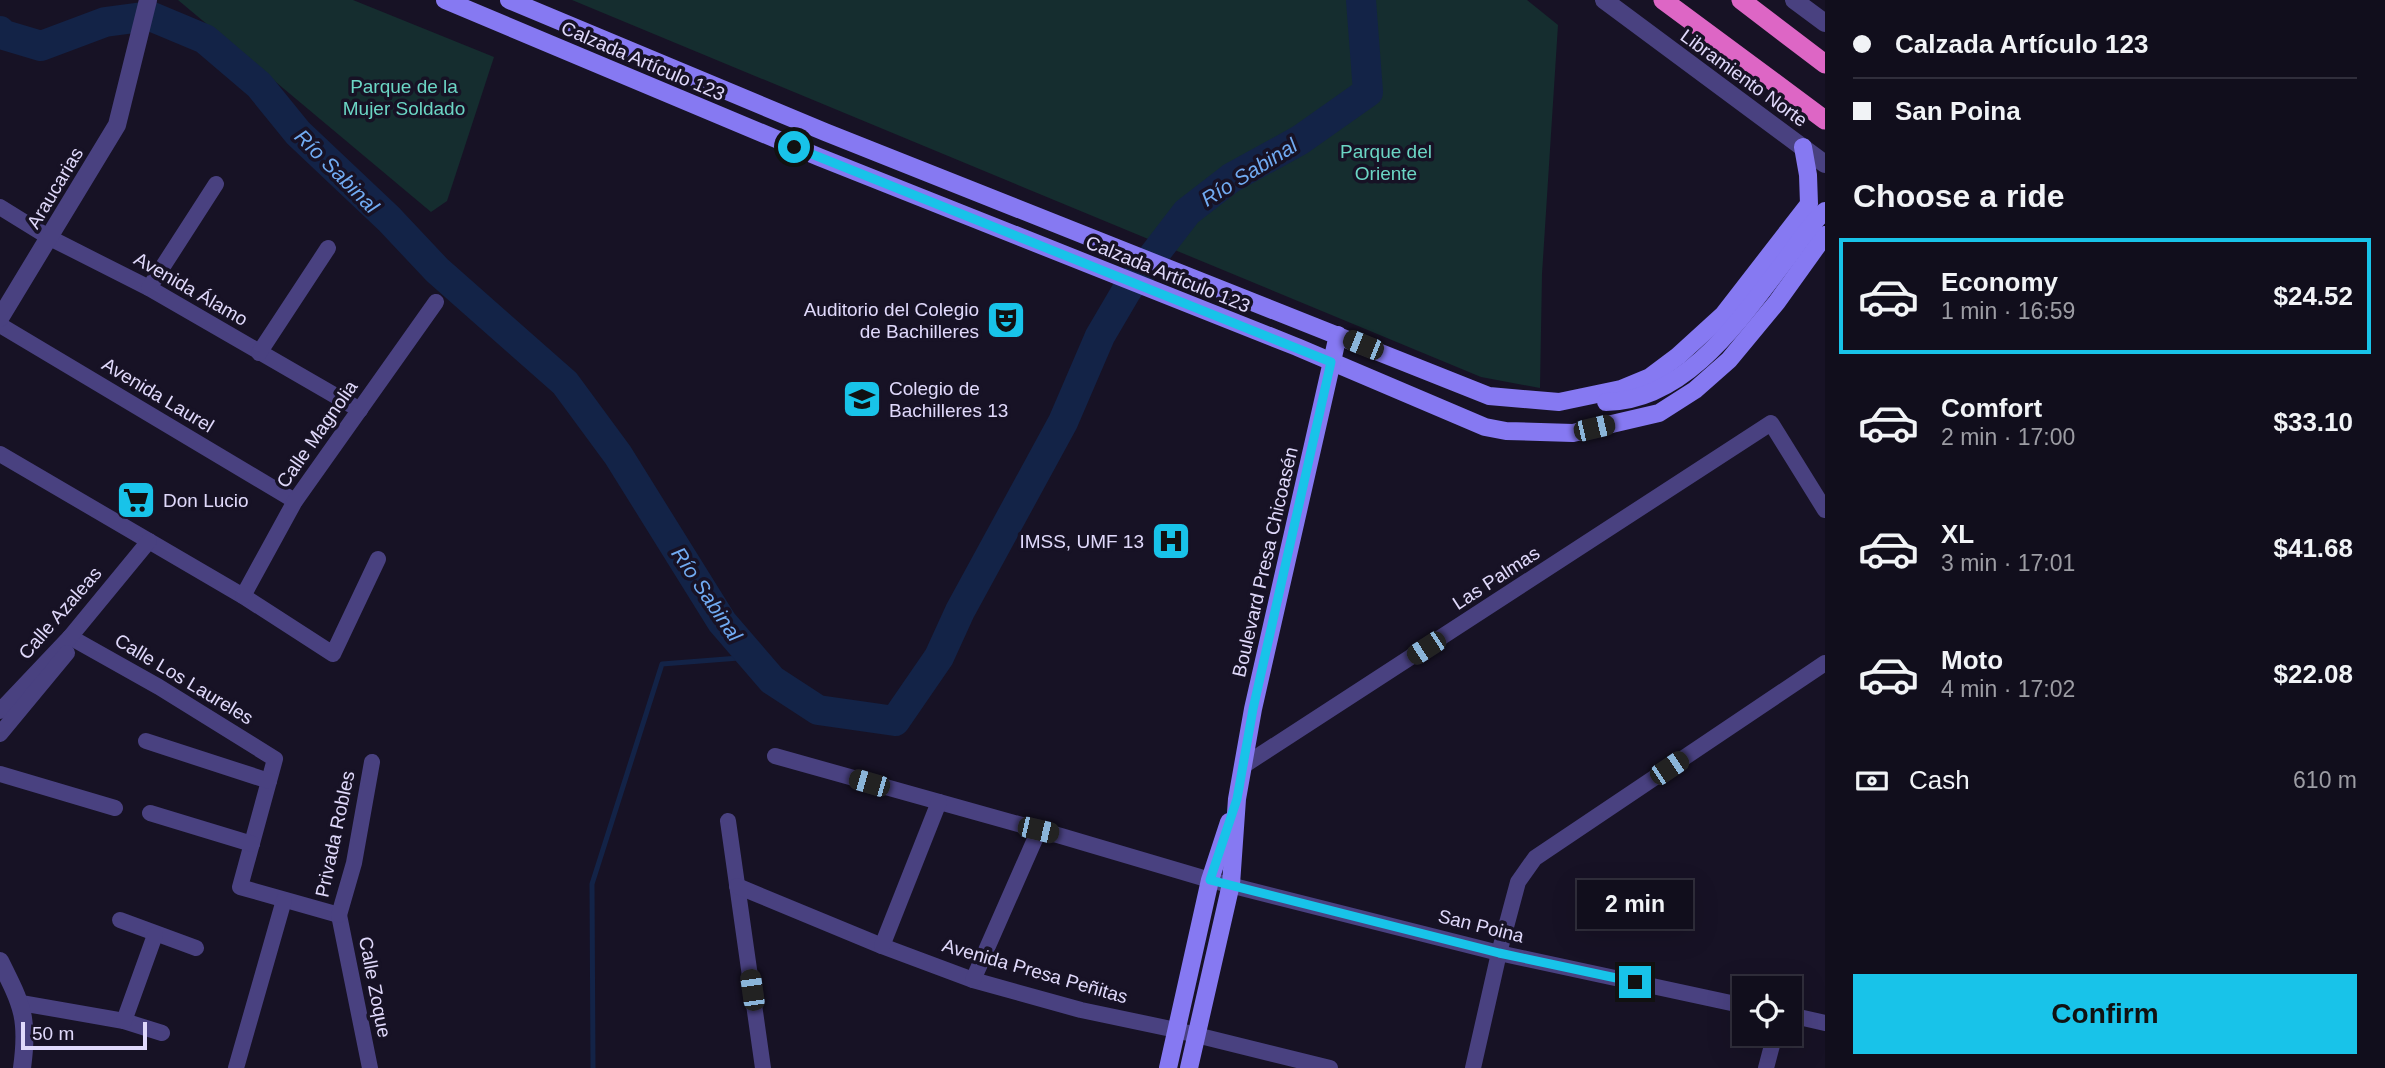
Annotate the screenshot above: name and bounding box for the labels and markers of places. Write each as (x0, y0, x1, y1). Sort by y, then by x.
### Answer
place label: Auditorio del Colegio de Bachilleres (804, 299, 979, 342)
theatre icon: Auditorio del Colegio de Bachilleres (985, 299, 1027, 341)
school or university icon: Colegio de Bachilleres 13 (841, 378, 883, 420)
place label: Colegio de Bachilleres 13 (889, 378, 1008, 421)
supermarket icon: Don Lucio (115, 479, 157, 521)
place label: Don Lucio (163, 490, 249, 511)
hospital icon: IMSS, UMF 13 (1150, 520, 1192, 562)
place label: IMSS, UMF 13 (1019, 531, 1144, 552)

